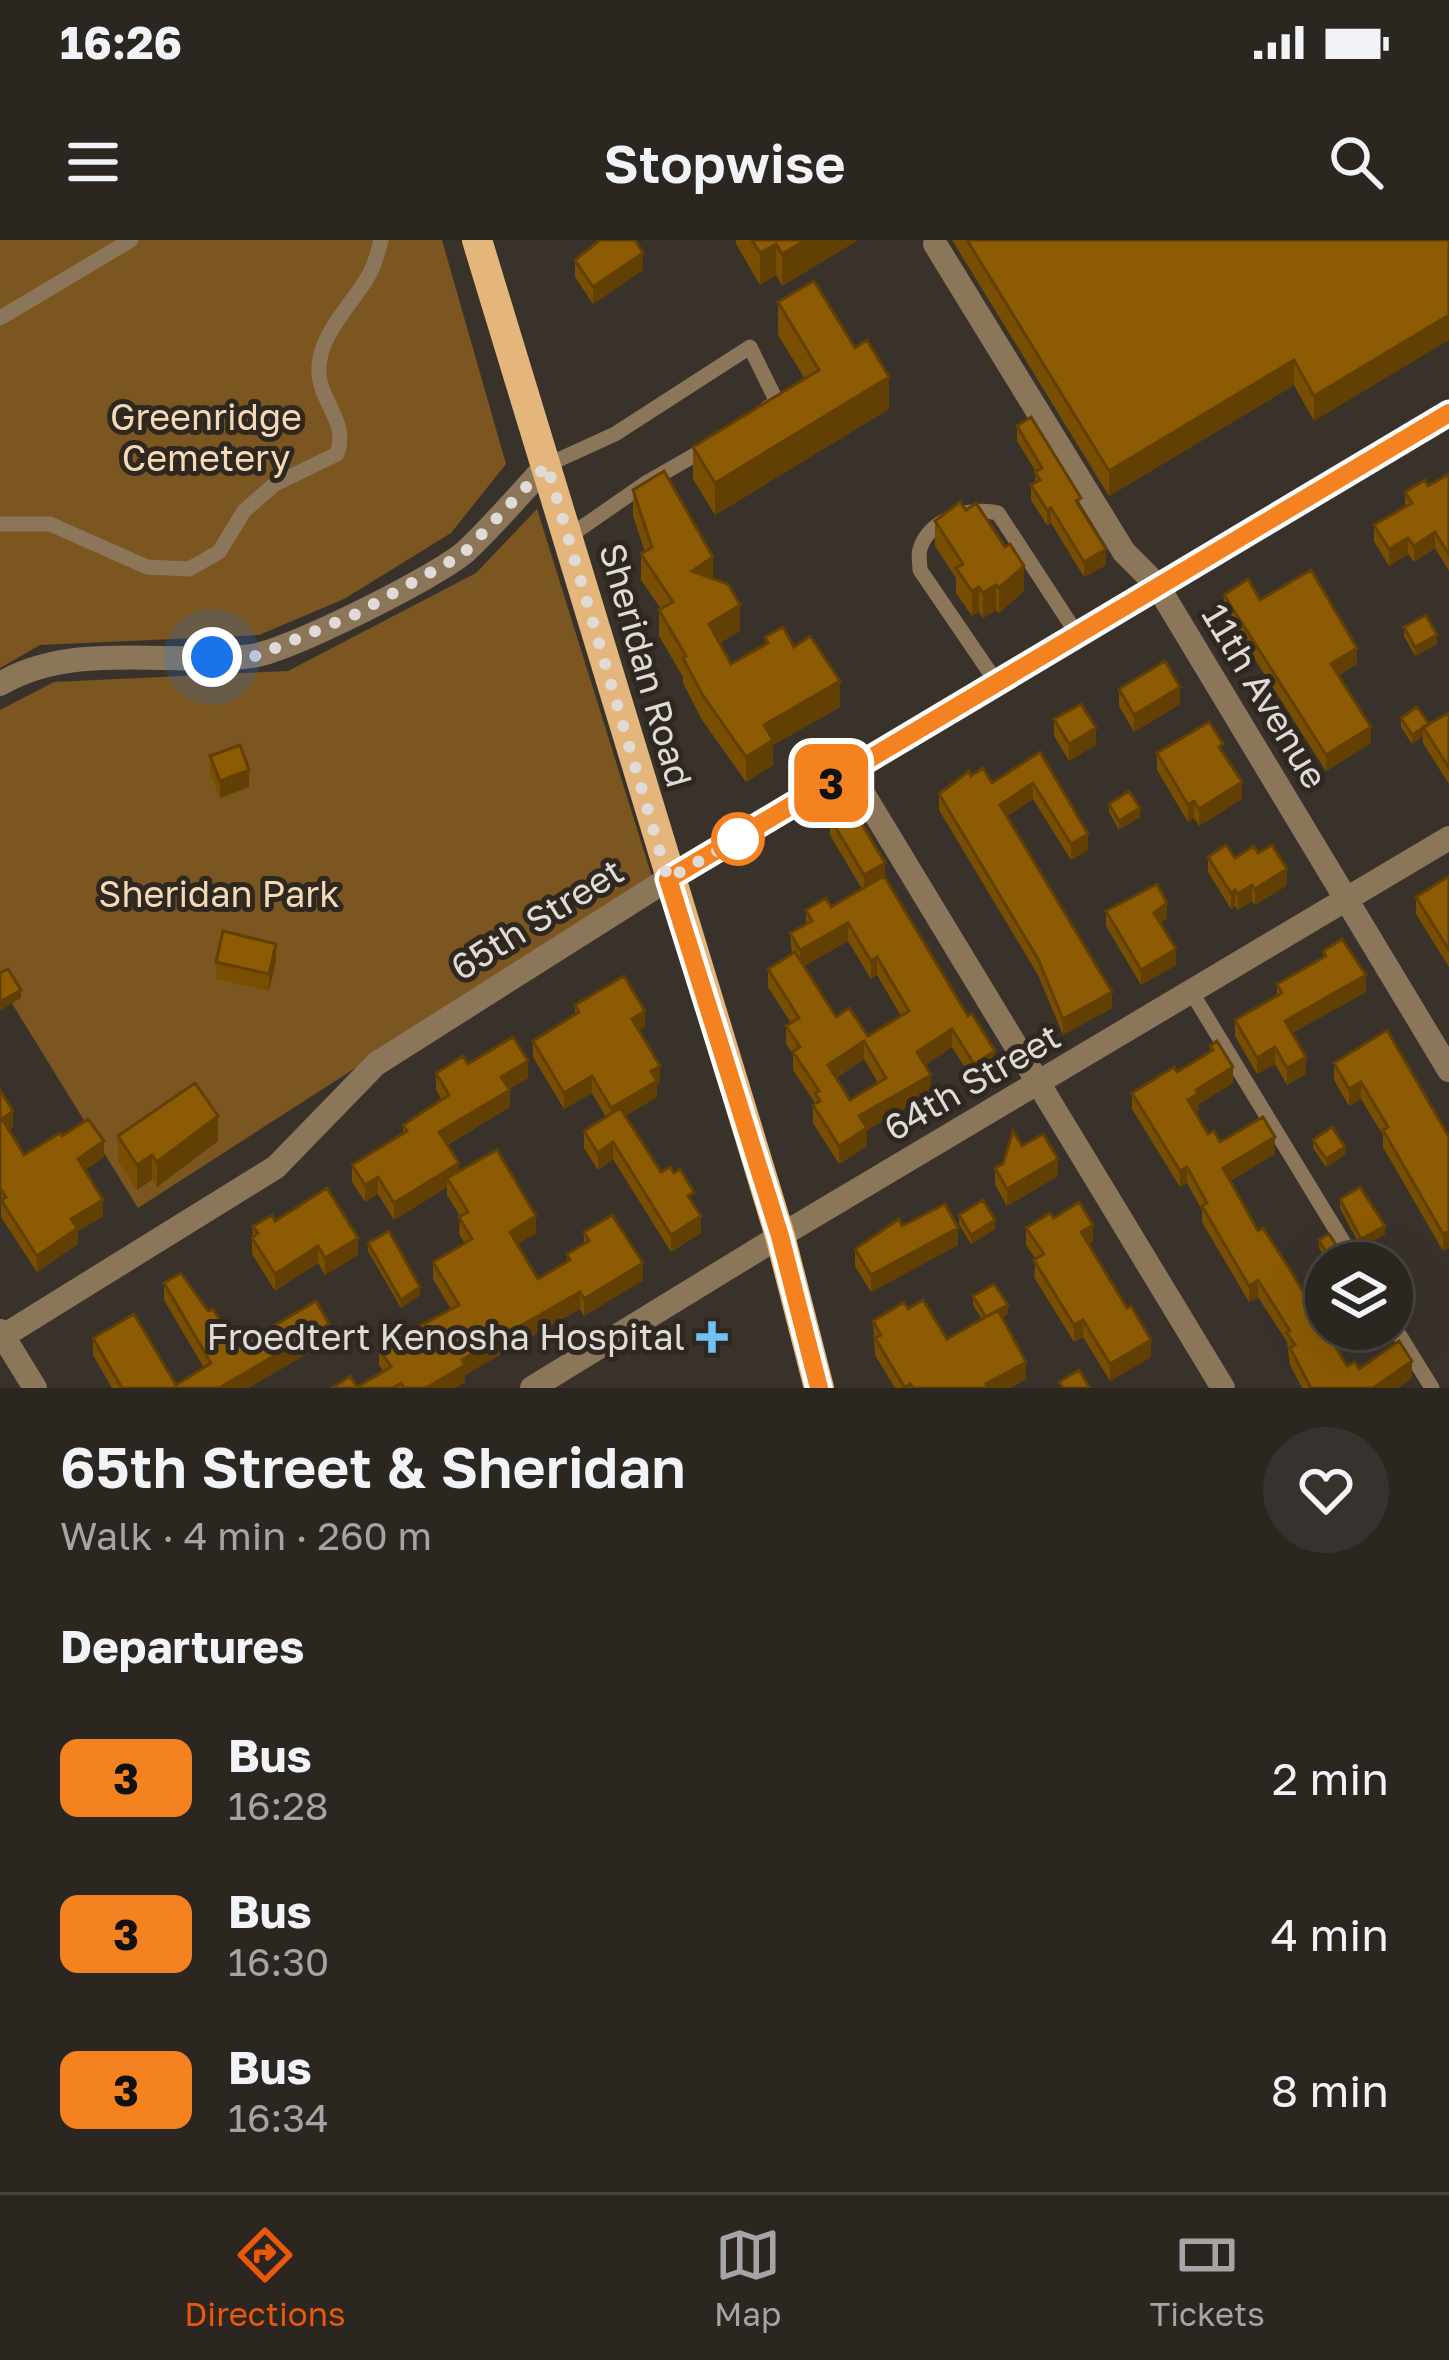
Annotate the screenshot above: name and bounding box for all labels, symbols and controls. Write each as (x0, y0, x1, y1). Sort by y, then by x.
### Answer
text: 16:26 (60, 15, 182, 69)
icon: menu (60, 129, 126, 195)
icon: search (1323, 129, 1389, 195)
text: Stopwise (603, 130, 846, 195)
park label: Greenridge Cemetery (110, 395, 302, 479)
street label: Sheridan Road (591, 538, 702, 792)
street label: 11th Avenue (1194, 596, 1337, 796)
your location (182, 627, 242, 687)
line badge: 3 (792, 744, 870, 822)
text: 3 (818, 758, 844, 808)
unlabelled marker (713, 814, 763, 864)
street label: 65th Street (443, 849, 631, 988)
park label: Sheridan Park (98, 872, 340, 915)
street label: 64th Street (876, 1014, 1067, 1149)
map controls (1305, 1242, 1413, 1350)
button: layers (1305, 1242, 1413, 1350)
place label: Froedtert Kenosha Hospital (206, 1315, 685, 1358)
marker: Froedtert Kenosha Hospital (696, 1321, 728, 1353)
button: heart (1263, 1427, 1389, 1553)
text: 65th Street & Sheridan (60, 1432, 686, 1501)
text: Walk · 4 min · 260 m (60, 1512, 432, 1559)
text: Departures (60, 1619, 304, 1673)
text: Bus (228, 1728, 312, 1782)
text: 2 min (1272, 1751, 1389, 1805)
text: 3 (113, 1753, 139, 1803)
text: 16:28 (228, 1782, 329, 1829)
text: Bus (228, 1884, 312, 1938)
text: 4 min (1271, 1907, 1389, 1961)
text: 3 (113, 1909, 139, 1959)
text: 16:30 (228, 1938, 329, 1985)
text: Bus (228, 2040, 312, 2094)
text: 8 min (1271, 2063, 1389, 2117)
text: 3 (113, 2065, 139, 2115)
text: 16:34 (228, 2094, 329, 2141)
tab: Directions (184, 2222, 345, 2333)
tab: Map (714, 2222, 781, 2333)
tab: Tickets (1150, 2222, 1265, 2333)

